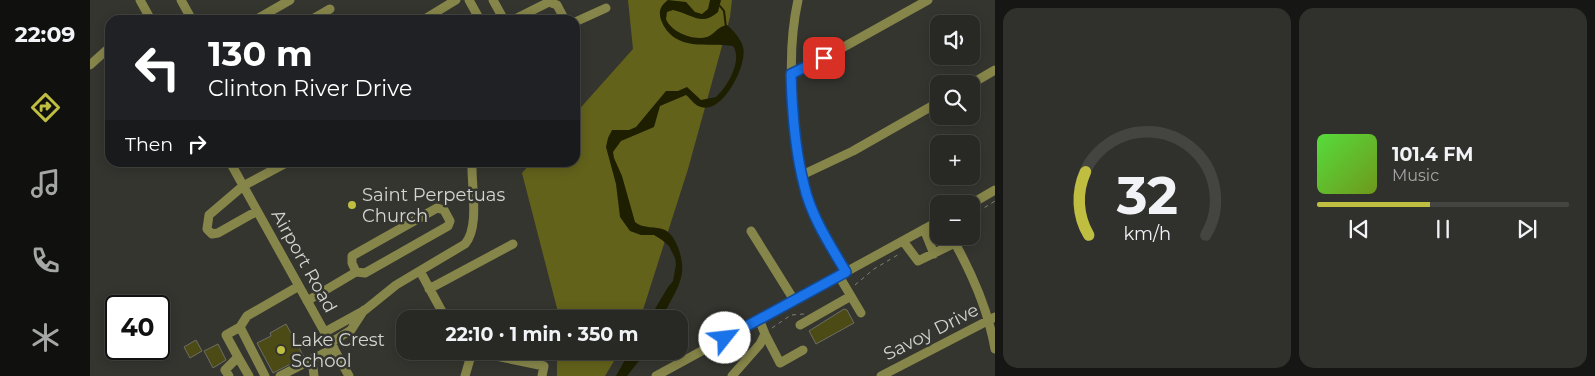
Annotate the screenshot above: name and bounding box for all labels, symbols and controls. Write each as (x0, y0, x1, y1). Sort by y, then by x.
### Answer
map controls (930, 15, 980, 245)
button: sound (930, 15, 980, 65)
text: 22:09 (15, 21, 75, 48)
text: 130 m (208, 32, 313, 75)
icon: left (125, 35, 190, 100)
pin (803, 37, 845, 79)
icon: arrive (810, 44, 838, 72)
text: Clinton River Drive (208, 75, 412, 102)
button: search (930, 75, 980, 125)
icon: directions (28, 90, 63, 125)
icon: right (183, 130, 211, 158)
text: Then (125, 133, 173, 156)
button: + (930, 135, 980, 185)
text: 101.4 FM (1392, 143, 1473, 166)
text: 32 (1115, 164, 1178, 227)
icon: music (28, 166, 63, 201)
text: Music (1392, 166, 1439, 185)
place label: Saint Perpetuas Church (362, 184, 505, 227)
button: − (930, 195, 980, 245)
marker: Saint Perpetuas Church (346, 199, 358, 211)
street label: Airport Road (267, 205, 341, 317)
icon: previous (1345, 215, 1373, 243)
icon: pause (1429, 215, 1457, 243)
icon: next (1513, 215, 1541, 243)
text: km/h (1123, 223, 1171, 244)
icon: phone (28, 243, 63, 278)
speed limit sign: 40 (105, 295, 170, 360)
street label: Savoy Drive (880, 299, 982, 365)
position arrow (698, 311, 750, 363)
icon: climate (28, 320, 63, 355)
text: 22:10 · 1 min · 350 m (446, 323, 638, 346)
place label: Lake Crest School (291, 329, 385, 372)
marker: Lake Crest School (275, 344, 287, 356)

